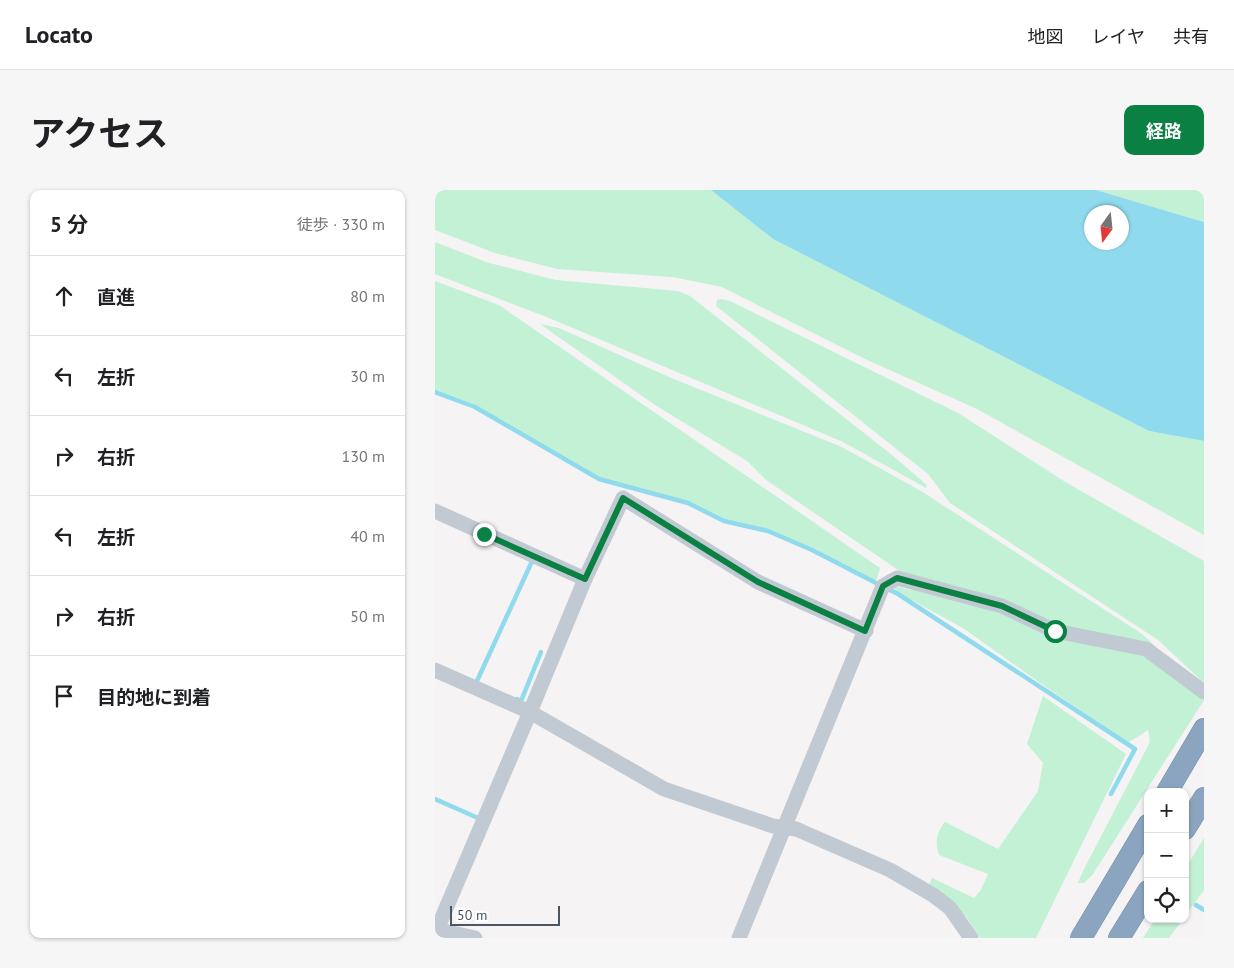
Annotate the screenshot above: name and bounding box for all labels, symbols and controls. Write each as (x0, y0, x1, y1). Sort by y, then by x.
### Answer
text: Locato (25, 19, 93, 50)
text: 地図 (1028, 25, 1064, 48)
text: レイヤ (1092, 25, 1145, 48)
text: 共有 (1173, 25, 1209, 48)
button: 経路 (1124, 105, 1204, 155)
text: アクセス (30, 110, 168, 156)
north arrow (1084, 205, 1129, 250)
text: 5 分 (50, 211, 88, 238)
text: 徒歩 · 330 m (297, 214, 385, 234)
icon: ahead (50, 282, 78, 310)
text: 直進 (97, 285, 135, 309)
text: 80 m (350, 286, 385, 306)
icon: left (50, 362, 78, 390)
text: 左折 (97, 365, 135, 389)
text: 30 m (350, 366, 385, 386)
icon: right (50, 442, 78, 470)
text: 右折 (97, 445, 135, 469)
text: 130 m (342, 446, 385, 466)
icon: left (50, 522, 78, 550)
route end (473, 523, 496, 546)
text: 左折 (97, 525, 135, 549)
text: 40 m (350, 526, 385, 546)
icon: right (50, 602, 78, 630)
text: 右折 (97, 605, 135, 629)
text: 50 m (350, 606, 385, 626)
route start (1044, 620, 1067, 643)
icon: arrive (50, 682, 78, 710)
text: 目的地に到着 (97, 685, 211, 709)
map controls (1144, 788, 1189, 923)
button: + (1144, 788, 1189, 833)
button: − (1144, 833, 1189, 878)
button: locate (1144, 878, 1189, 923)
scale bar (450, 903, 560, 926)
text: 50 m (457, 906, 487, 924)

